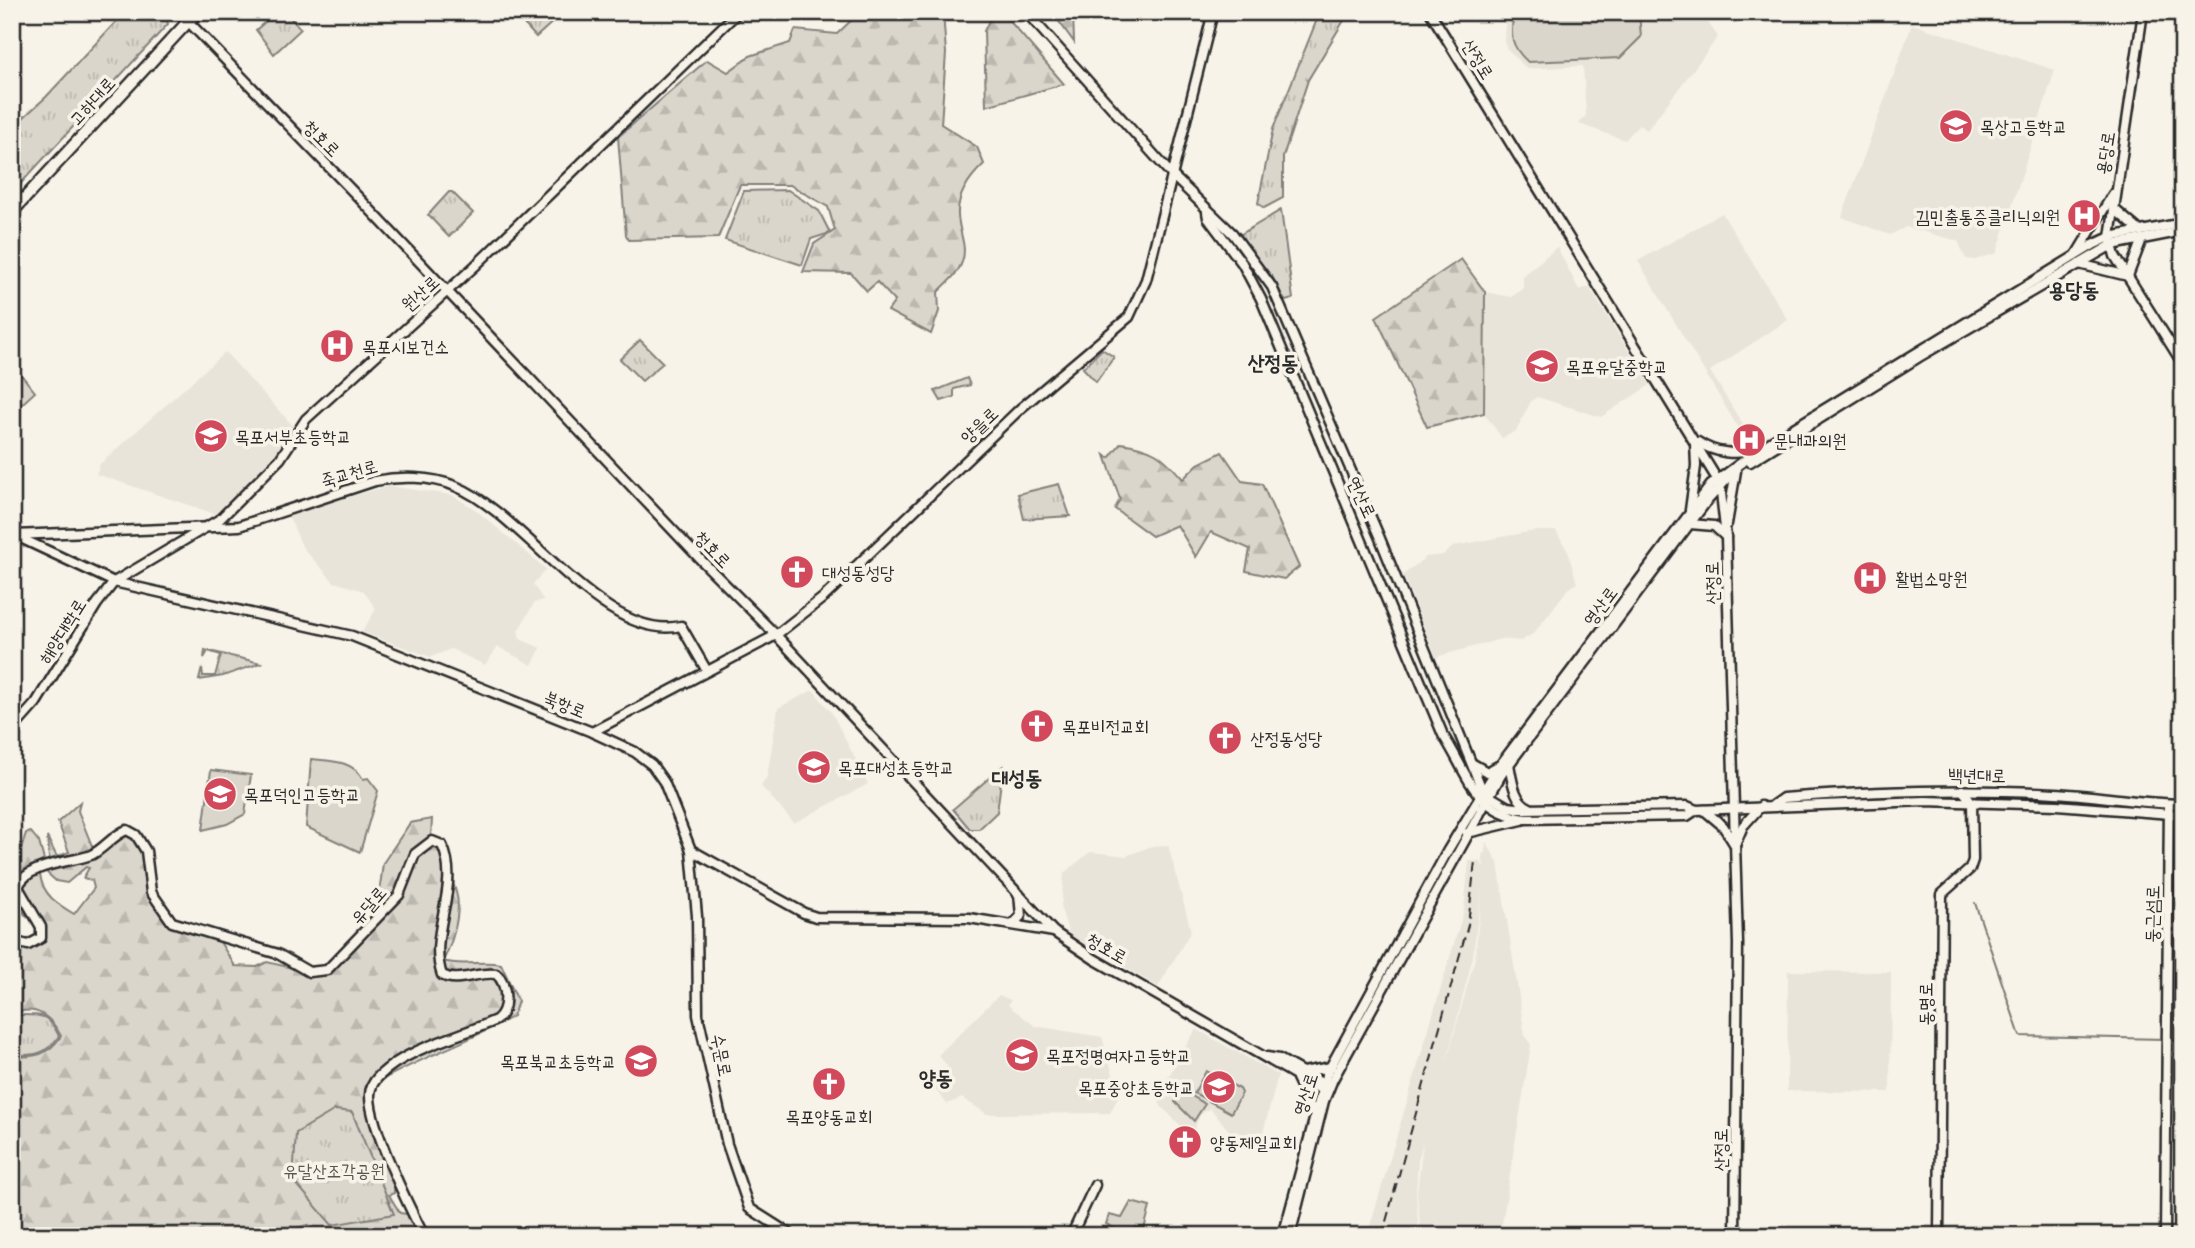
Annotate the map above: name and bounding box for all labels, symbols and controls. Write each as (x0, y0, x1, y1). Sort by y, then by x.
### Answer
street label: 산정로 (1457, 34, 1499, 84)
street label: 고하대로 (64, 72, 120, 130)
school or university icon: 목상고등학교 (1937, 107, 1975, 145)
street label: 청호로 (299, 115, 345, 161)
place label: 목상고등학교 (1980, 115, 2067, 138)
street label: 용당로 (2090, 130, 2120, 176)
hospital icon: 김민출통증클리닉의원 (2065, 197, 2103, 235)
place label: 김민출통증클리닉의원 (1915, 205, 2060, 228)
street label: 원산로 (396, 270, 444, 316)
district label: 용당동 (2049, 276, 2099, 303)
hospital icon: 목포시보건소 (318, 327, 356, 365)
place label: 목포시보건소 (362, 335, 449, 358)
school or university icon: 목포유달중학교 (1523, 347, 1561, 385)
district label: 산정동 (1248, 349, 1298, 376)
place label: 목포유달중학교 (1566, 355, 1667, 378)
street label: 양을로 (955, 402, 1003, 448)
school or university icon: 목포서부초등학교 (192, 417, 230, 455)
hospital icon: 문내과의원 (1730, 421, 1768, 459)
place label: 목포서부초등학교 (235, 425, 351, 448)
place label: 문내과의원 (1774, 429, 1846, 452)
street label: 죽교천로 (318, 454, 380, 492)
street label: 연산로 (1342, 472, 1382, 522)
street label: 청호로 (690, 525, 736, 573)
church icon: 대성동성당 (778, 553, 816, 591)
hospital icon: 활법소망원 (1851, 559, 1889, 597)
place label: 대성동성당 (822, 561, 895, 584)
street label: 산정로 (1700, 561, 1724, 605)
place label: 활법소망원 (1895, 567, 1967, 590)
street label: 영산로 (1578, 582, 1622, 630)
street label: 해양대학로 (33, 594, 91, 668)
street label: 북항로 (541, 685, 589, 723)
church icon: 목포비전교회 (1018, 707, 1056, 745)
place label: 목포비전교회 (1062, 715, 1149, 738)
church icon: 산정동성당 (1206, 719, 1244, 757)
place label: 산정동성당 (1250, 727, 1323, 750)
school or university icon: 목포대성초등학교 (795, 748, 833, 786)
place label: 목포대성초등학교 (838, 756, 954, 779)
street label: 백년대로 (1948, 763, 2006, 787)
district label: 대성동 (992, 764, 1042, 791)
school or university icon: 목포덕인고등학교 (201, 775, 239, 813)
place label: 목포덕인고등학교 (244, 783, 360, 806)
street label: 유달로 (345, 881, 391, 929)
street label: 둥근섬로 (2140, 885, 2164, 943)
street label: 청호로 (1082, 927, 1132, 969)
street label: 동명로 (1914, 982, 1937, 1026)
street label: 수문로 (707, 1031, 737, 1079)
school or university icon: 목포정명여자고등학교 (1003, 1036, 1041, 1074)
school or university icon: 목포북교초등학교 (622, 1042, 660, 1080)
place label: 목포정명여자고등학교 (1046, 1044, 1191, 1067)
place label: 목포북교초등학교 (500, 1050, 616, 1073)
district label: 양동 (919, 1064, 953, 1091)
church icon: 목포양동교회 (810, 1065, 848, 1103)
school or university icon: 목포중앙초등학교 (1200, 1068, 1238, 1106)
street label: 영산로 (1287, 1070, 1323, 1118)
place label: 목포중앙초등학교 (1078, 1076, 1194, 1099)
place label: 목포양동교회 (786, 1105, 872, 1128)
church icon: 양동제일교회 (1166, 1123, 1204, 1161)
street label: 산정로 (1709, 1128, 1732, 1172)
place label: 양동제일교회 (1210, 1131, 1297, 1154)
park label: 유달산조각공원 (283, 1159, 385, 1182)

